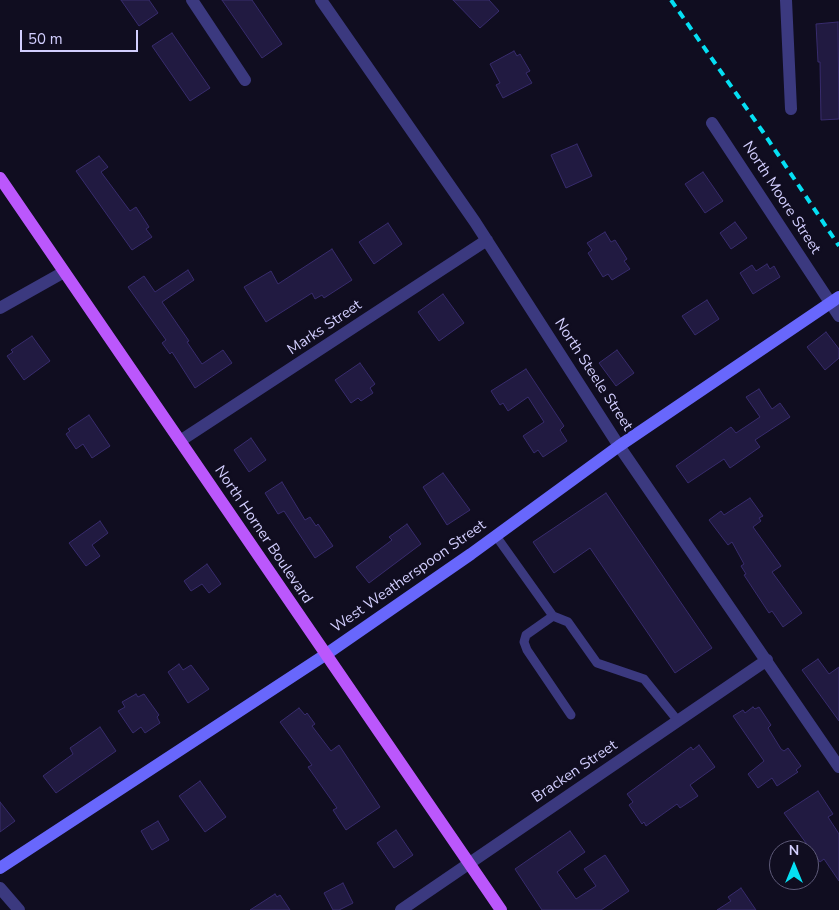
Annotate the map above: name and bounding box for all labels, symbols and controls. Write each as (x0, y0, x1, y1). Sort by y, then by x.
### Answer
scale bar (22, 20, 140, 52)
text: 50 m (28, 29, 63, 49)
street label: North Moore Street (738, 138, 824, 258)
street label: Marks Street (285, 297, 365, 359)
street label: North Steele Street (550, 315, 636, 435)
street label: North Horner Boulevard (210, 463, 316, 607)
street label: West Weatherspoon Street (328, 517, 490, 637)
street label: Bracken Street (529, 737, 621, 807)
north arrow (769, 840, 819, 890)
text: N (789, 841, 799, 860)

